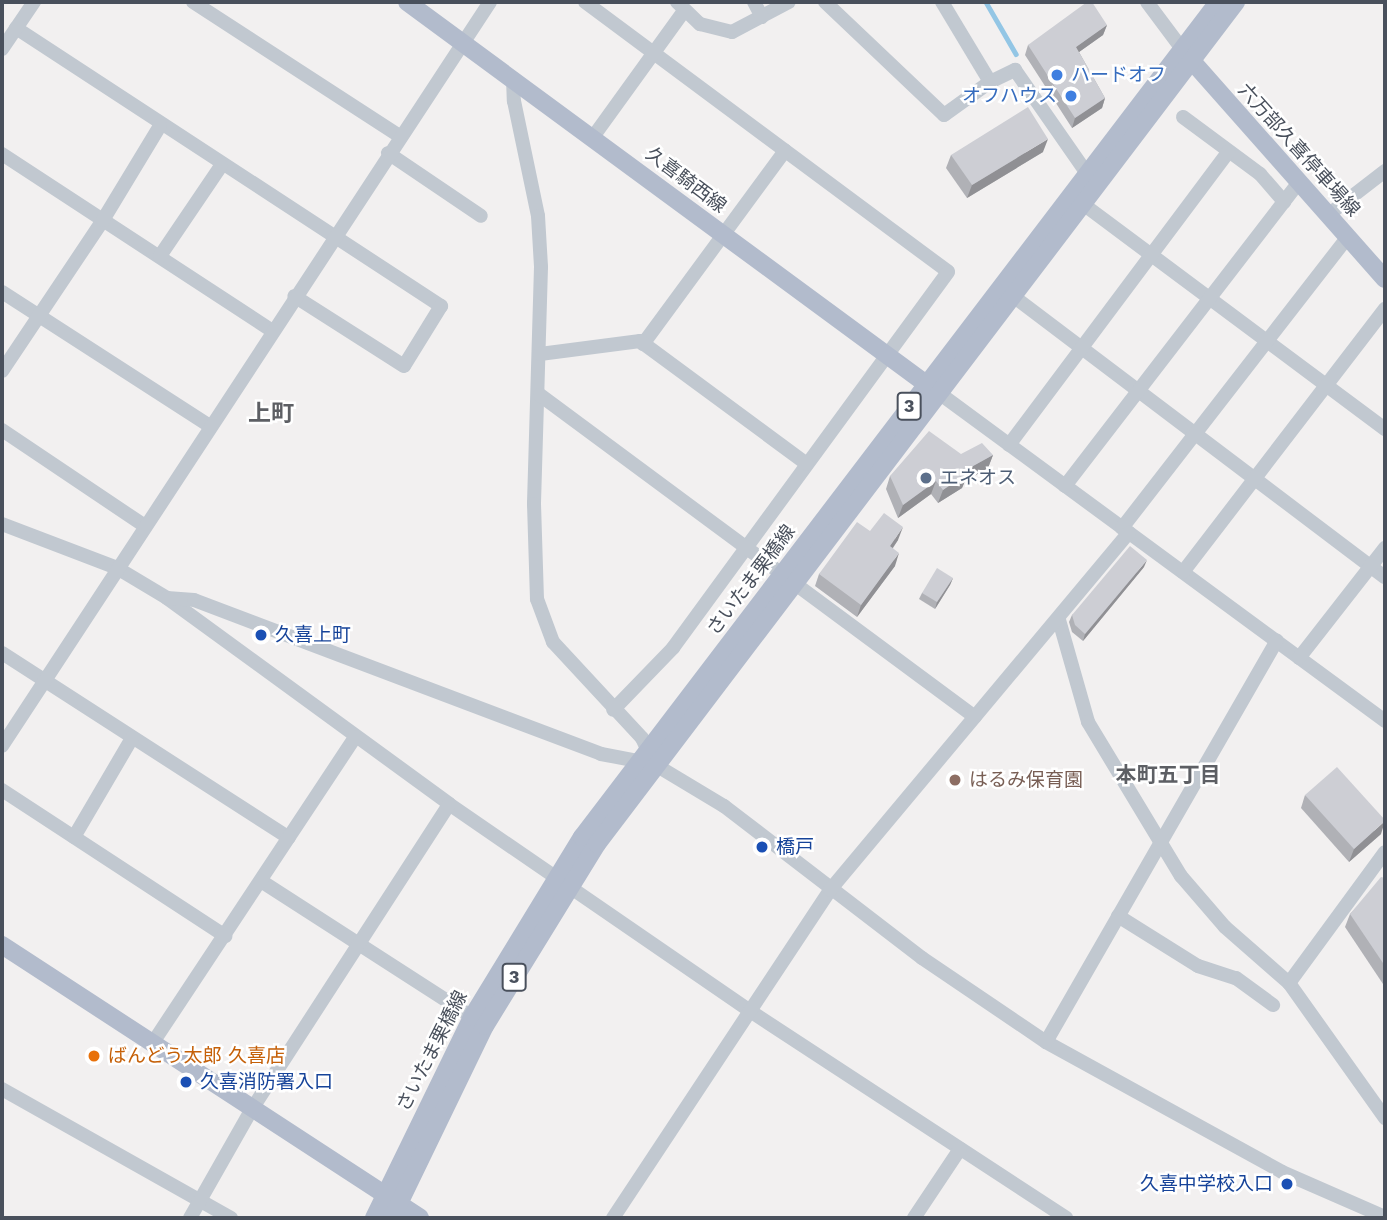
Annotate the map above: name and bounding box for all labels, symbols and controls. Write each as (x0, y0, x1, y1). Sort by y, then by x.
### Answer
place label: ハードオフ (1071, 64, 1166, 86)
marker: ハードオフ (1049, 67, 1065, 83)
street label: 六万部久喜停車場線 (1233, 79, 1365, 221)
place label: オフハウス (962, 85, 1057, 107)
marker: オフハウス (1063, 88, 1079, 104)
street label: 久喜騎西線 (641, 142, 731, 218)
road number: 3 (895, 392, 923, 420)
district label: 上町 (248, 400, 294, 428)
place label: エネオス (940, 467, 1016, 489)
marker: エネオス (918, 470, 934, 486)
street label: さいたま栗橋線 (702, 520, 800, 640)
place label: 久喜上町 (275, 624, 351, 646)
marker: 久喜上町 (253, 627, 269, 643)
district label: 本町五丁目 (1116, 762, 1220, 788)
place label: はるみ保育園 (969, 769, 1083, 791)
marker: はるみ保育園 (947, 772, 963, 788)
place label: 橋戸 (776, 836, 814, 858)
marker: 橋戸 (754, 839, 770, 855)
road number: 3 (500, 962, 528, 992)
street label: さいたま栗橋線 (392, 987, 472, 1115)
place label: ばんどう太郎 久喜店 (108, 1045, 285, 1067)
marker: ばんどう太郎 久喜店 (86, 1048, 102, 1064)
place label: 久喜消防署入口 (200, 1071, 333, 1093)
marker: 久喜消防署入口 (178, 1074, 194, 1090)
place label: 久喜中学校入口 (1140, 1173, 1273, 1195)
marker: 久喜中学校入口 (1279, 1176, 1295, 1192)

